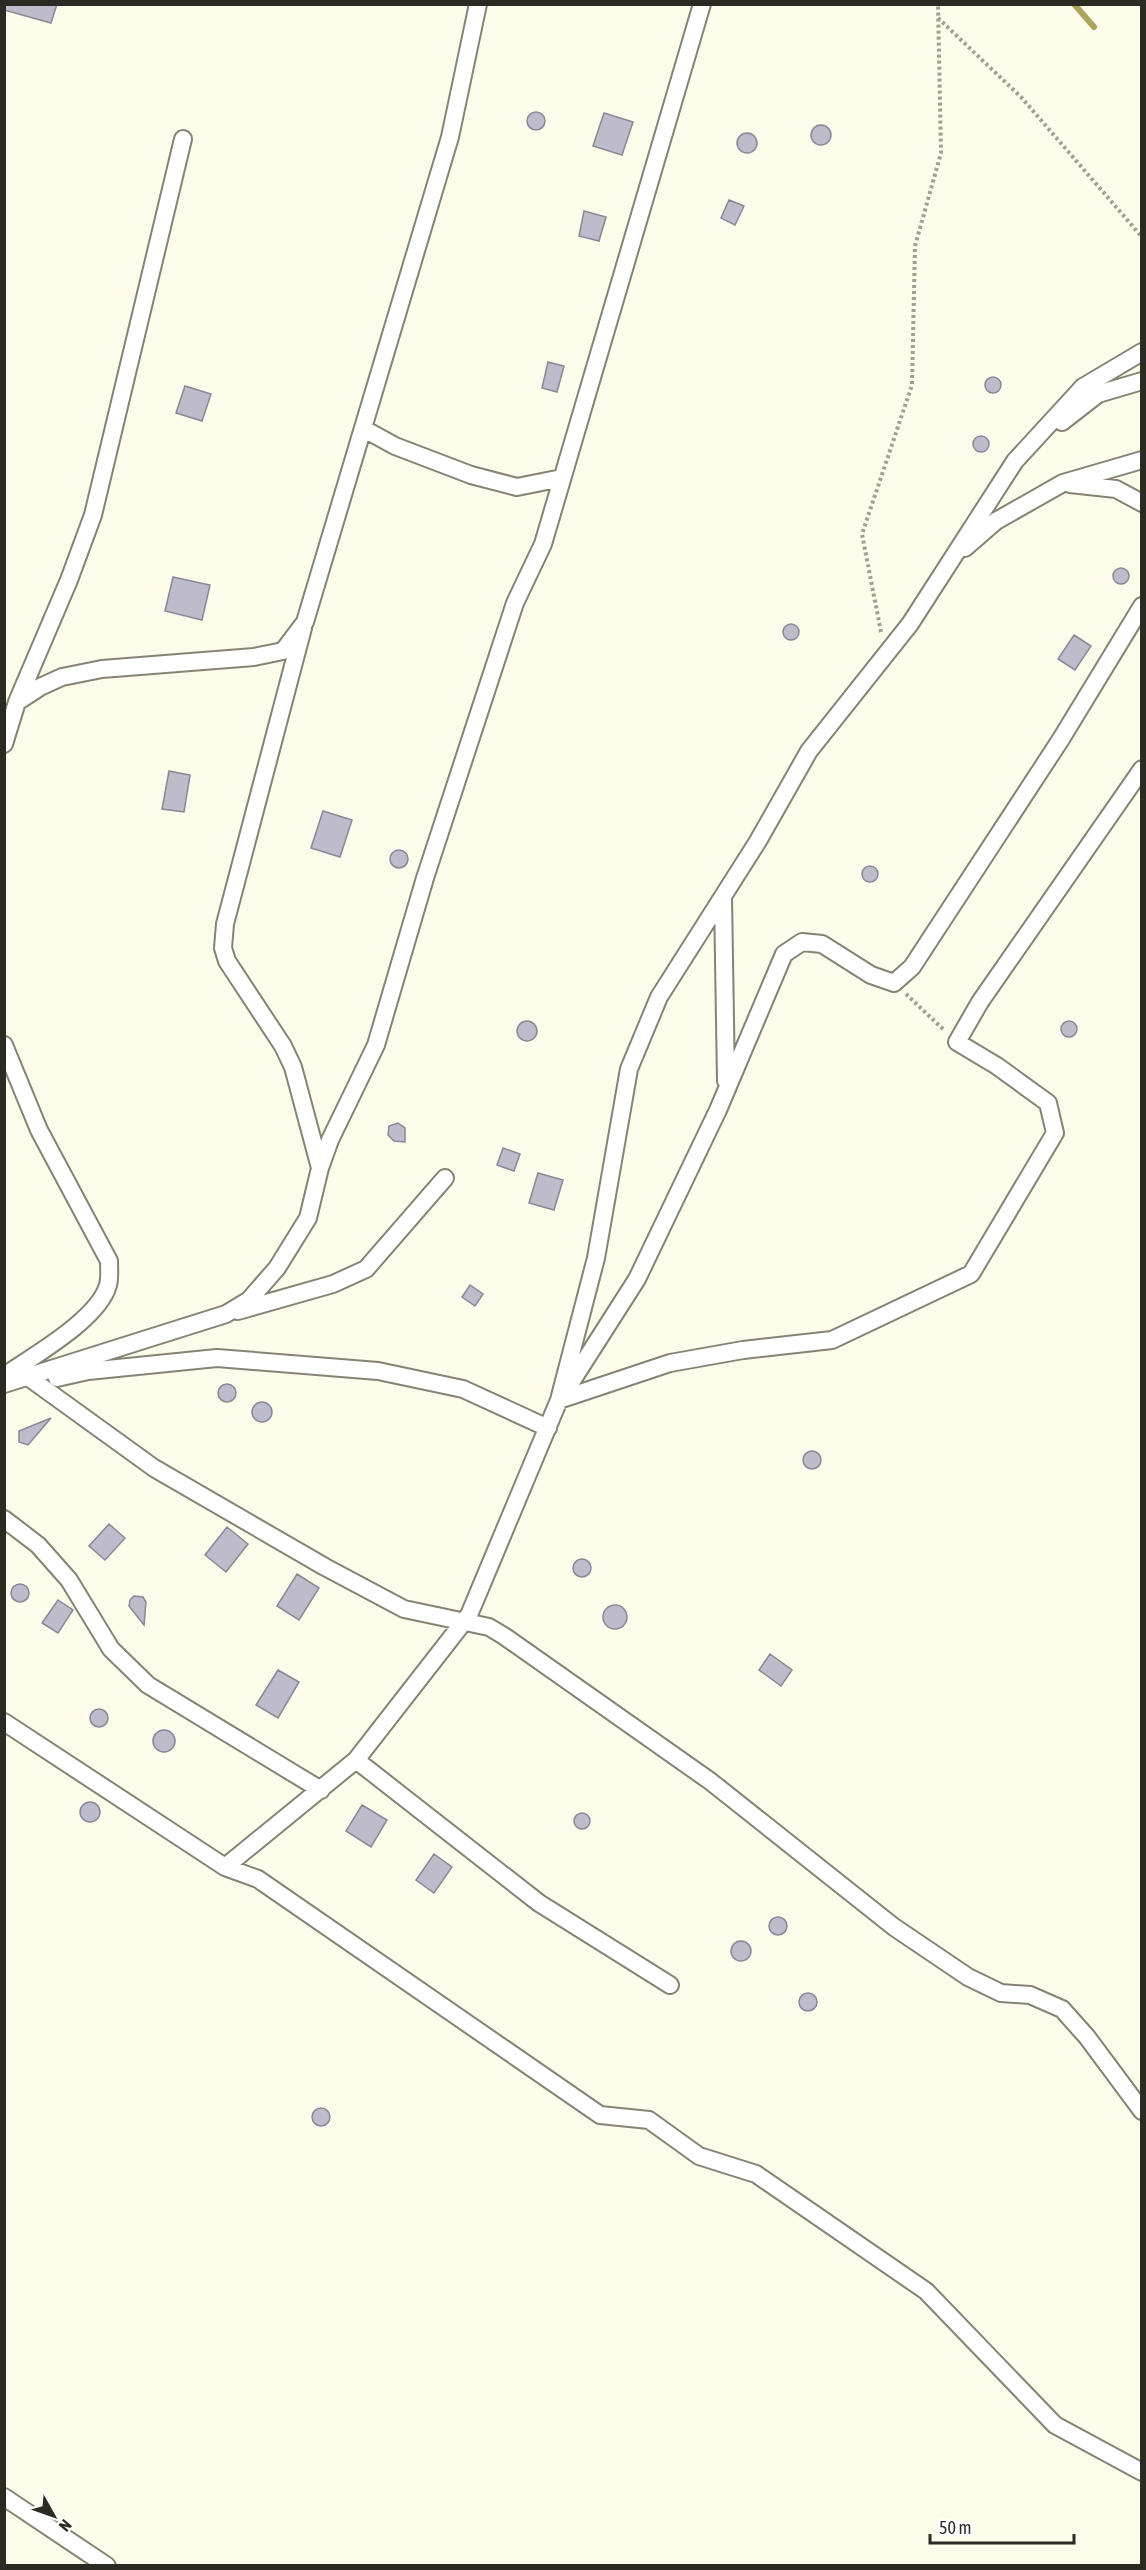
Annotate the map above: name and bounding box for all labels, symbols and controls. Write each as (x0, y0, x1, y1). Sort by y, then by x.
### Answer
north arrow (24, 2486, 84, 2546)
scale bar (930, 2507, 1074, 2545)
text: N (56, 2516, 75, 2535)
text: 50 m (939, 2517, 971, 2538)

